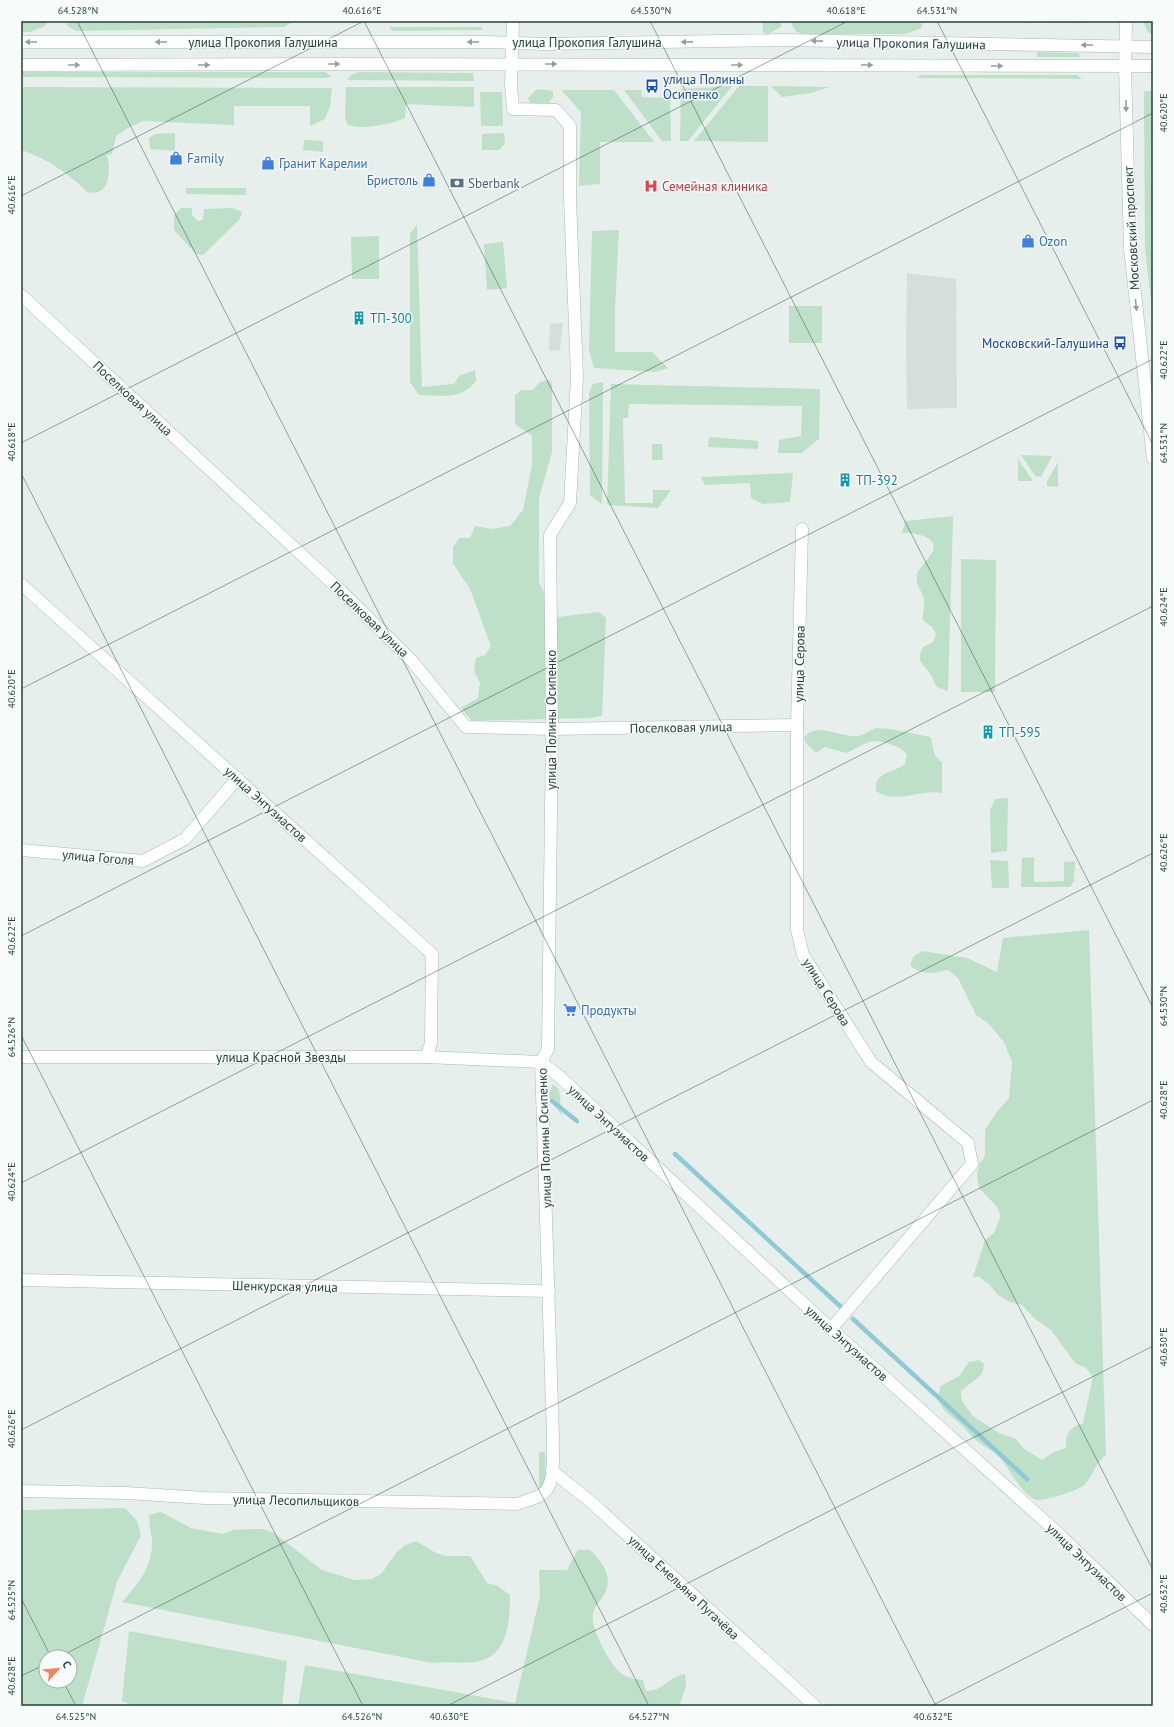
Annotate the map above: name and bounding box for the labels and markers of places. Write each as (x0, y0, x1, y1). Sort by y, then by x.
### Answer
place label: улица Полины Осипенко (663, 71, 744, 103)
bus stop icon: улица Полины Осипенко (644, 78, 660, 94)
shop icon: Family (168, 150, 184, 166)
place label: Family (187, 150, 224, 167)
shop icon: Гранит Карелии (260, 155, 276, 171)
place label: Гранит Карелии (279, 155, 368, 172)
place label: Бристоль (367, 172, 418, 189)
shop icon: Бристоль (421, 172, 437, 188)
bank icon: Sberbank (449, 175, 465, 191)
place label: Sberbank (468, 175, 521, 192)
hospital icon: Семейная клиника (643, 178, 659, 194)
place label: Семейная клиника (662, 178, 768, 195)
shop icon: Ozon (1020, 233, 1036, 249)
place label: Ozon (1039, 233, 1067, 250)
building icon: ТП-300 (351, 310, 367, 326)
place label: ТП-300 (370, 310, 412, 327)
place label: Московский-Галушина (982, 335, 1109, 352)
bus stop icon: Московский-Галушина (1112, 335, 1128, 351)
building icon: ТП-392 (837, 472, 853, 488)
place label: ТП-392 (856, 472, 898, 489)
building icon: ТП-595 (980, 724, 996, 740)
place label: ТП-595 (999, 724, 1041, 741)
supermarket icon: Продукты (562, 1002, 578, 1018)
place label: Продукты (581, 1002, 637, 1019)

